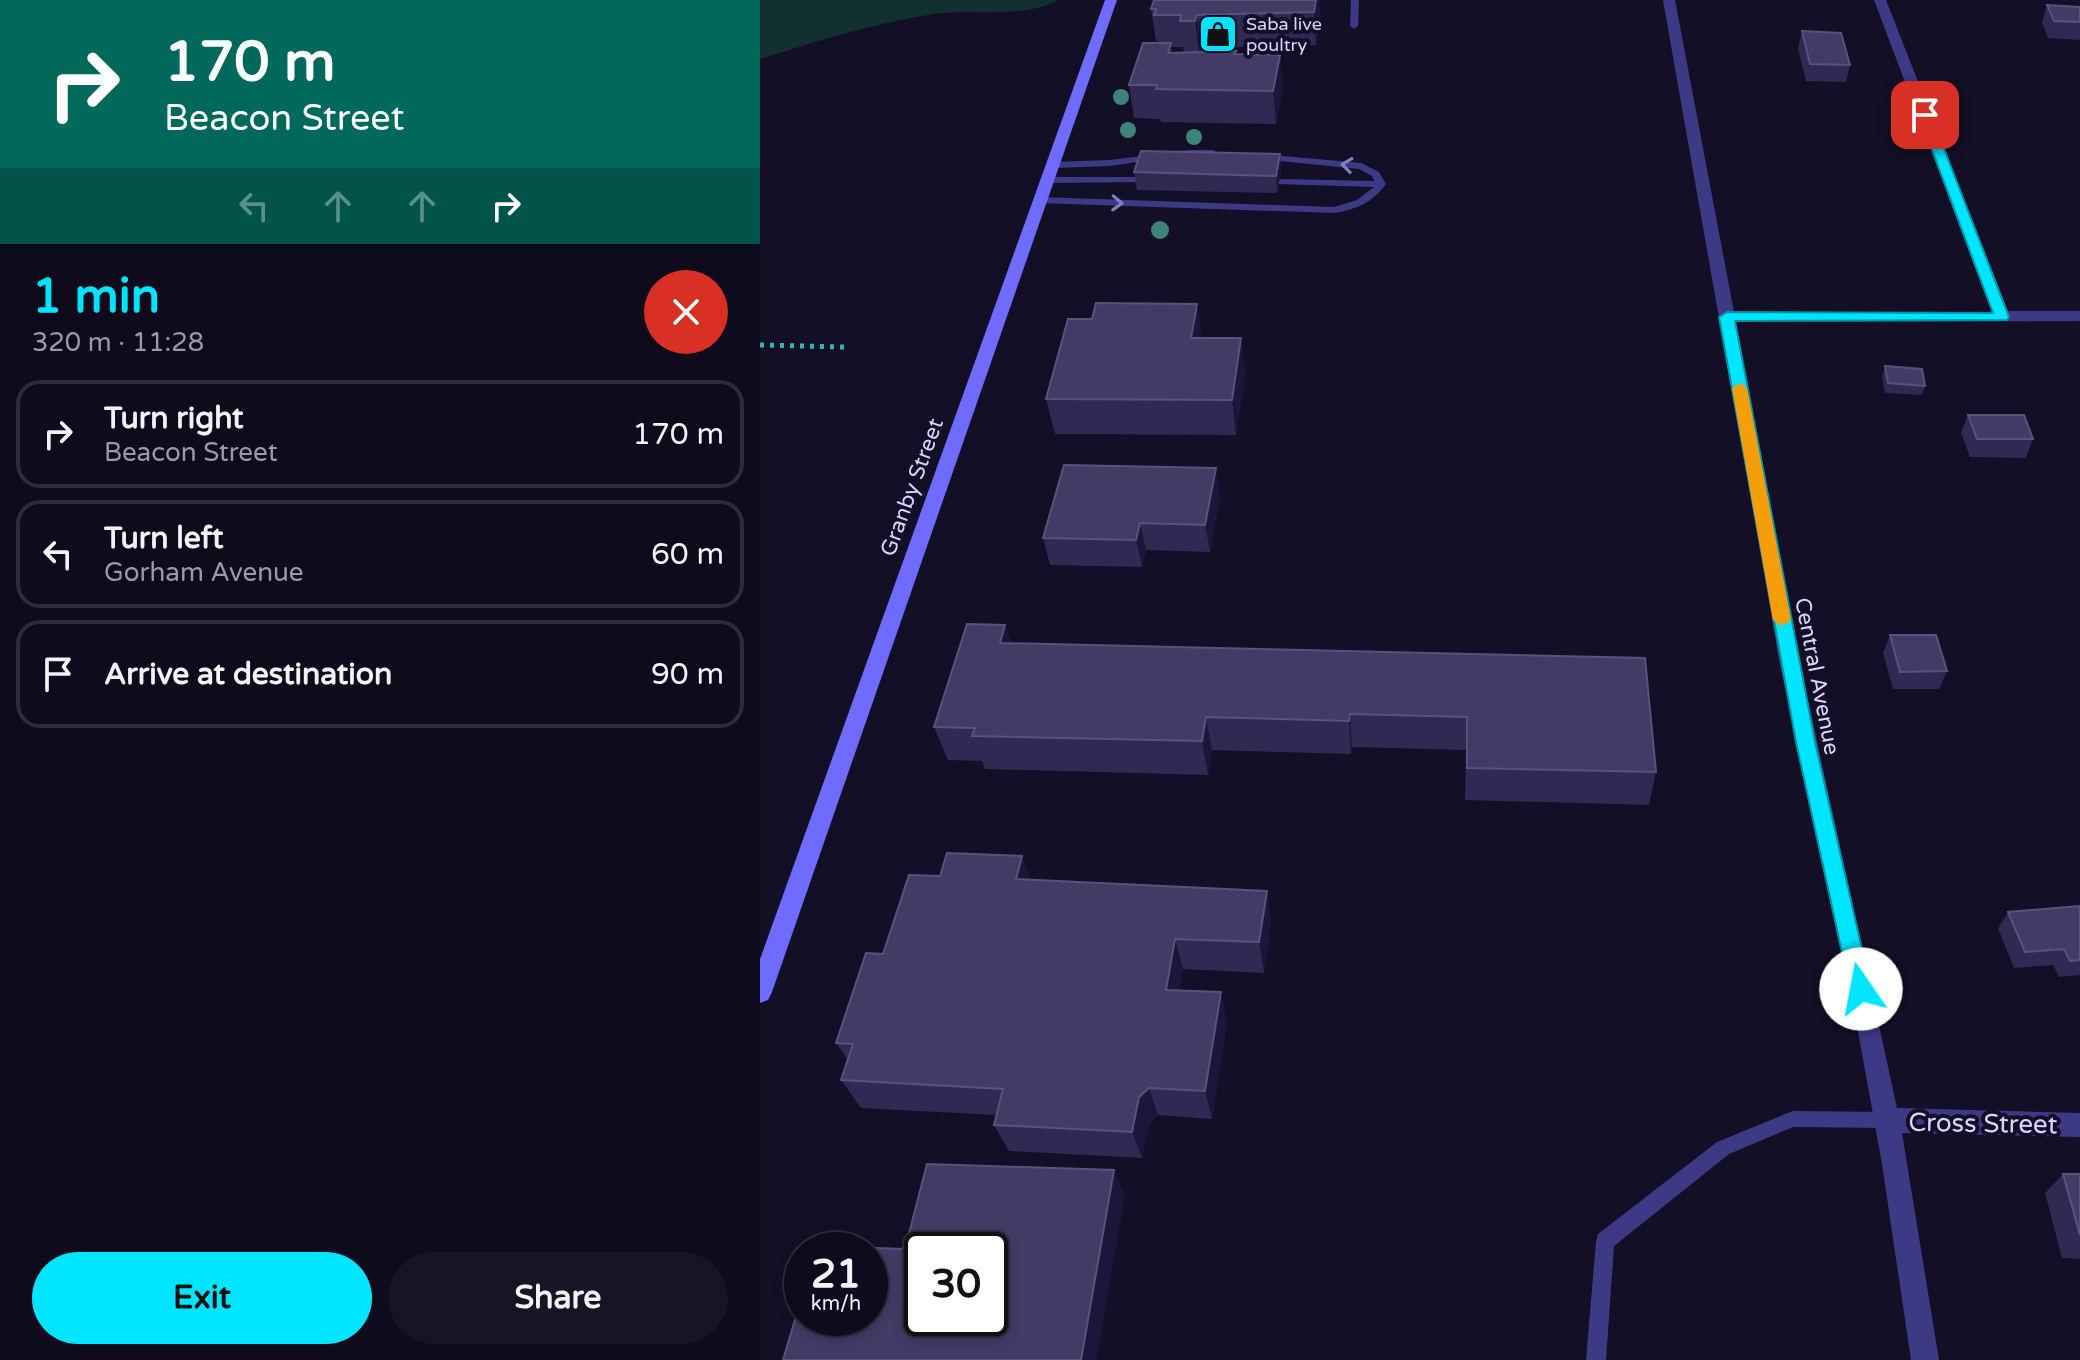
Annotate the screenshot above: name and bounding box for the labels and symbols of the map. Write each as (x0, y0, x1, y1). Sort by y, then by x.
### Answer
shop icon: Saba live poultry (1197, 13, 1239, 55)
place label: Saba live poultry (1246, 13, 1322, 56)
pin (1891, 81, 1959, 149)
one-way arrow (1340, 156, 1353, 173)
one-way arrow (1111, 194, 1124, 211)
street label: Granby Street (875, 415, 949, 560)
street label: Central Avenue (1789, 595, 1845, 757)
position arrow (1819, 947, 1903, 1031)
street label: Cross Street (1908, 1107, 2058, 1140)
speed limit sign: 30 (904, 1232, 1008, 1336)

